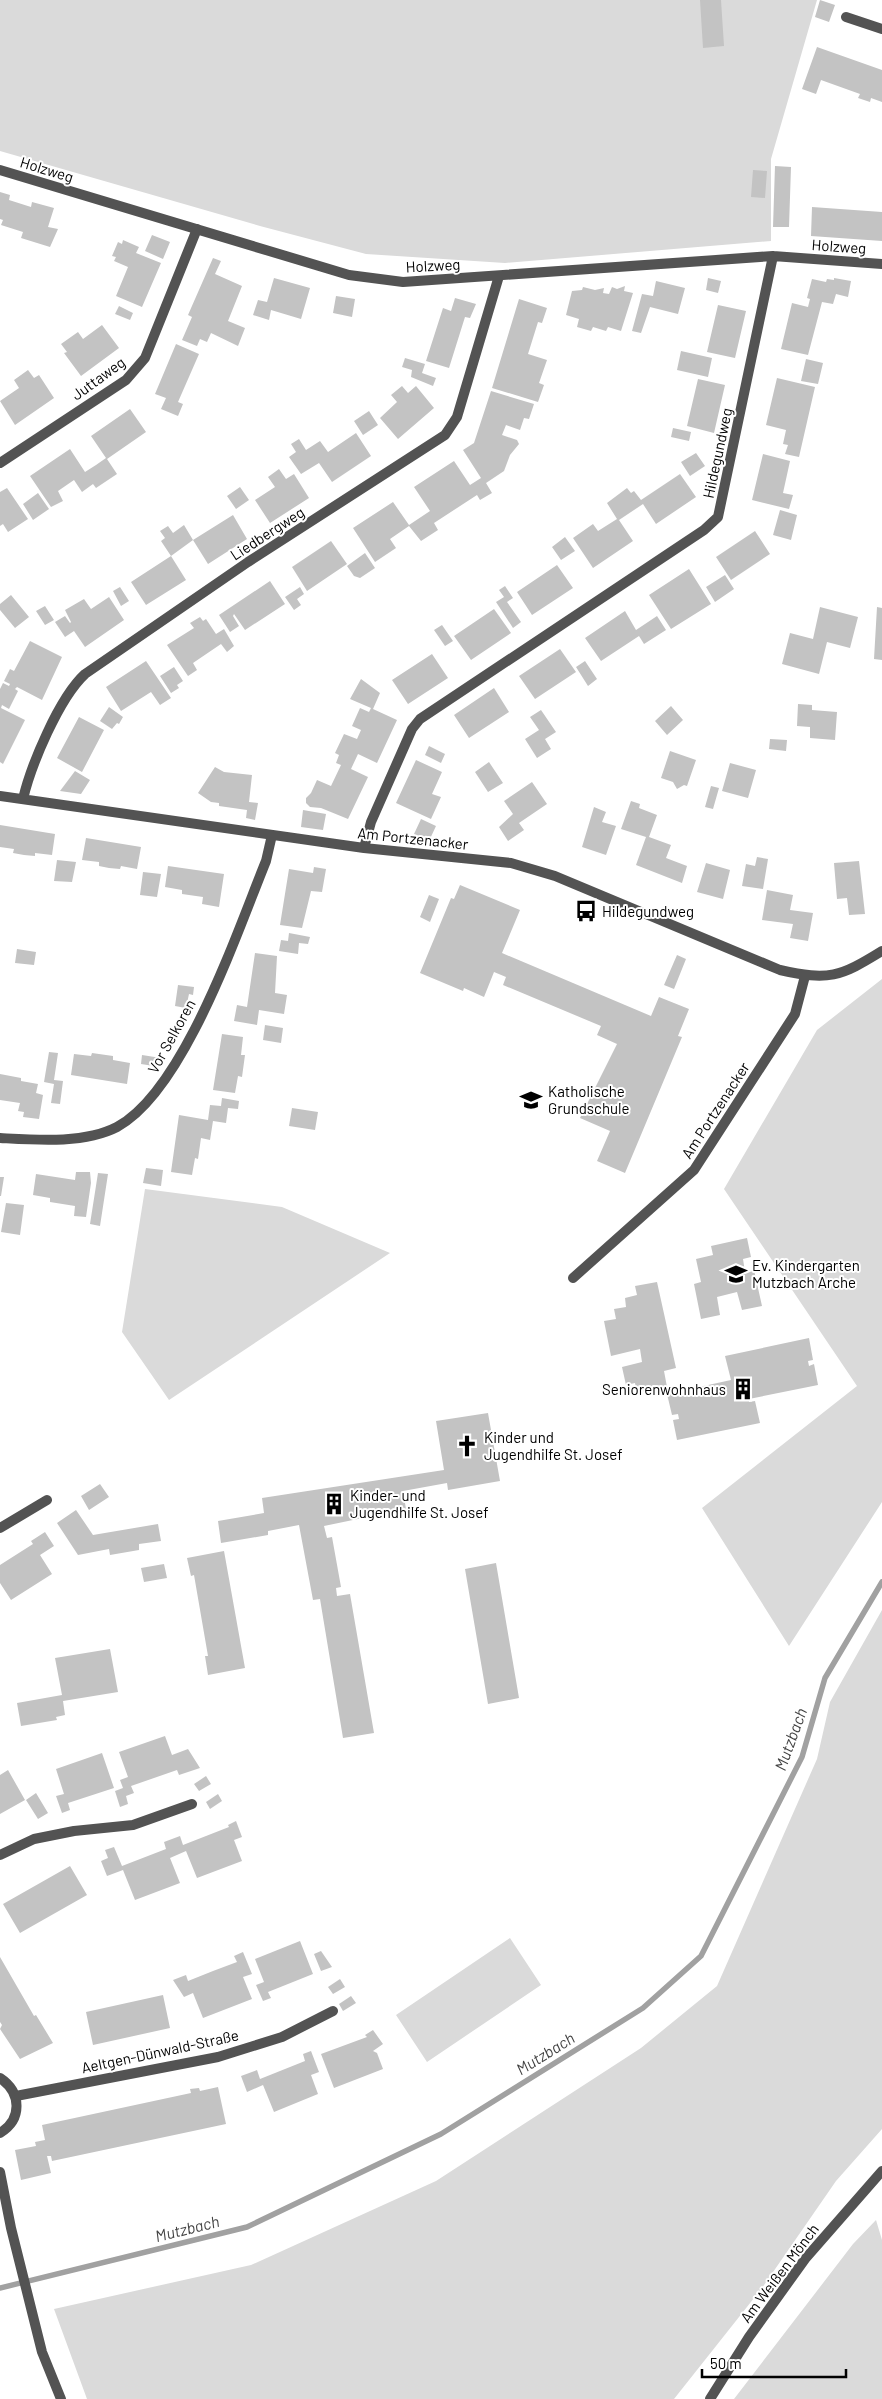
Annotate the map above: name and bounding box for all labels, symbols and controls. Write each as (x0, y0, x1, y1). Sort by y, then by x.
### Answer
street label: Holzweg (18, 152, 76, 186)
street label: Holzweg (811, 235, 867, 257)
street label: Holzweg (405, 255, 461, 275)
street label: Juttaweg (68, 353, 128, 403)
street label: Hildegundweg (699, 406, 735, 500)
street label: Liedbergweg (227, 502, 307, 564)
street label: Am Portzenacker (357, 823, 470, 853)
bus stop icon: Hildegundweg (573, 898, 599, 924)
place label: Hildegundweg (602, 902, 694, 920)
street label: Vor Selkoren (143, 996, 199, 1076)
street label: Am Portzenacker (677, 1058, 753, 1162)
place label: Katholische Grundschule (548, 1082, 629, 1117)
school or university icon: Katholische Grundschule (518, 1087, 544, 1113)
place label: Ev. Kindergarten Mutzbach Arche (752, 1256, 860, 1291)
school or university icon: Ev. Kindergarten Mutzbach Arche (723, 1261, 749, 1287)
building icon: Seniorenwohnhaus (730, 1376, 756, 1402)
place label: Seniorenwohnhaus (602, 1380, 726, 1398)
place label: Kinder und Jugendhilfe St. Josef (484, 1428, 623, 1463)
church icon: Kinder und Jugendhilfe St. Josef (454, 1433, 480, 1459)
place label: Kinder- und Jugendhilfe St. Josef (350, 1486, 489, 1521)
building icon: Kinder- und Jugendhilfe St. Josef (321, 1491, 347, 1517)
water label: Mutzbach (770, 1705, 810, 1773)
street label: Aeltgen-Dünwald-Straße (80, 2026, 240, 2076)
water label: Mutzbach (512, 2028, 578, 2078)
water label: Mutzbach (153, 2211, 221, 2245)
street label: Am Weißen Mönch (736, 2220, 822, 2326)
scale bar (702, 2346, 846, 2378)
text: 50 m (710, 2354, 742, 2372)

